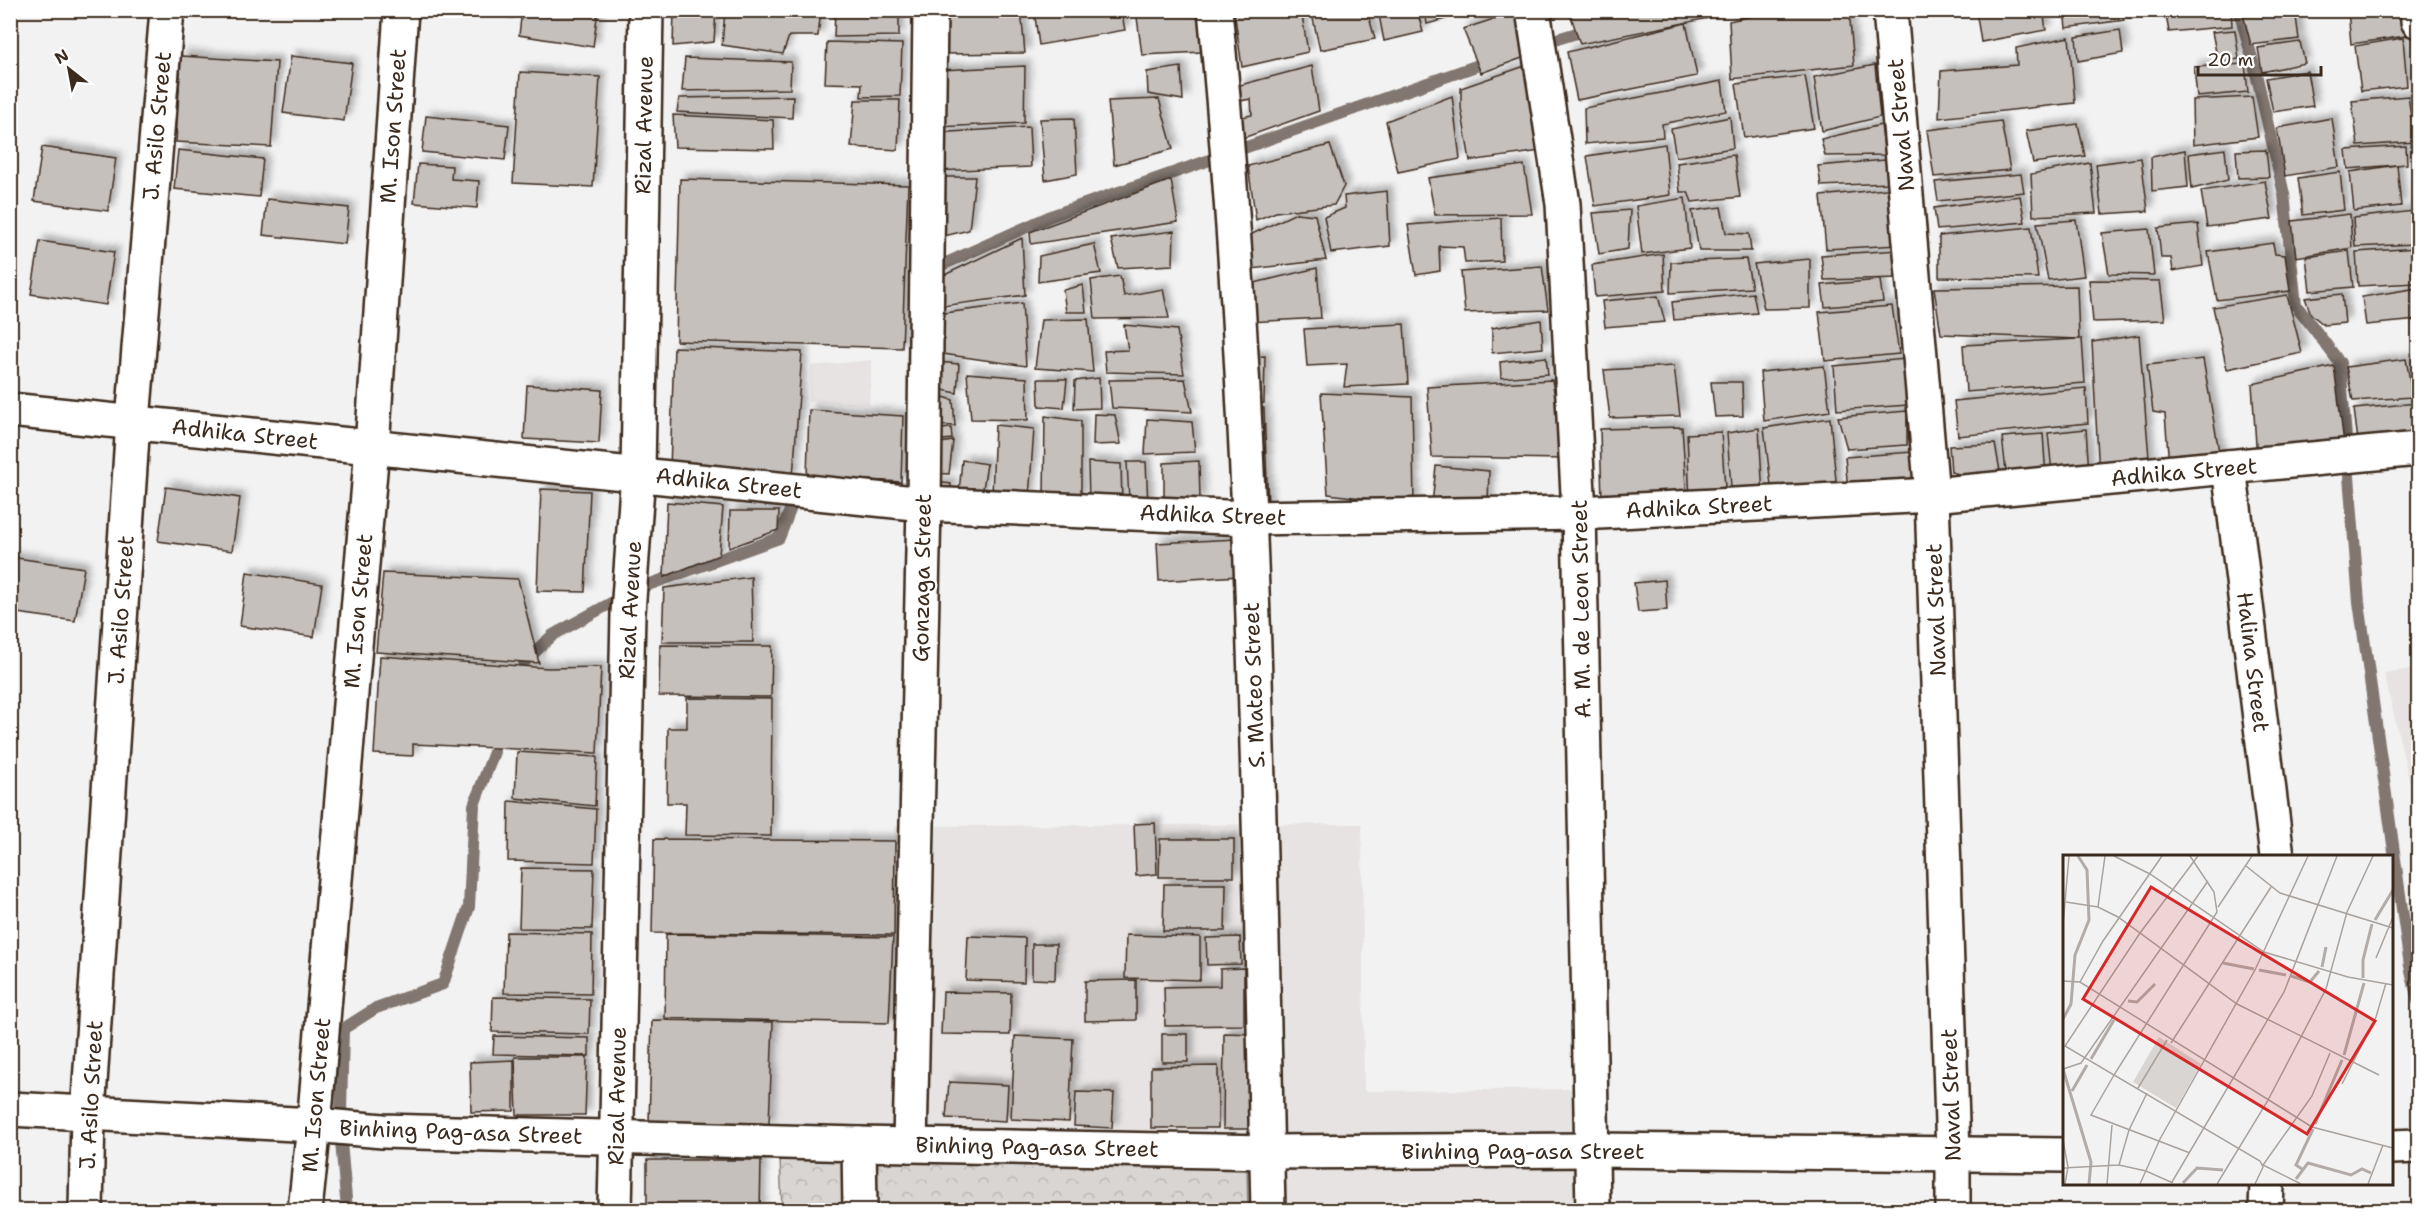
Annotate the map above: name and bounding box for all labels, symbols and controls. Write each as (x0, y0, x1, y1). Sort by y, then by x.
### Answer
north arrow (39, 39, 99, 99)
scale bar (2198, 39, 2321, 77)
text: N (51, 44, 72, 69)
street label: M. Ison Street (373, 48, 413, 204)
text: 20 m (2207, 48, 2253, 72)
street label: J. Asilo Street (136, 50, 178, 202)
street label: Rizal Avenue (628, 55, 660, 195)
street label: Naval Street (1881, 57, 1921, 193)
street label: Adhika Street (170, 412, 320, 456)
street label: Adhika Street (2110, 451, 2258, 493)
street label: Adhika Street (654, 461, 804, 505)
street label: Adhika Street (1625, 489, 1773, 525)
street label: Gonzaga Street (906, 494, 938, 662)
street label: Adhika Street (1139, 498, 1287, 532)
street label: A. M. de Leon Street (1565, 499, 1597, 719)
street label: M. Ison Street (337, 532, 379, 690)
street label: J. Asilo Street (101, 534, 141, 686)
street label: Rizal Avenue (612, 540, 648, 680)
street label: Naval Street (1919, 543, 1953, 677)
street label: Halina Street (2230, 590, 2276, 734)
street label: S. Mateo Street (1237, 602, 1271, 768)
inset map (2063, 855, 2393, 1185)
street label: M. Ison Street (295, 1016, 337, 1174)
street label: J. Asilo Street (73, 1020, 109, 1170)
street label: Rizal Avenue (601, 1026, 633, 1166)
street label: Naval Street (1934, 1028, 1968, 1162)
street label: Binhing Pag-asa Street (339, 1113, 583, 1151)
street label: Binhing Pag-asa Street (915, 1130, 1159, 1164)
street label: Binhing Pag-asa Street (1401, 1137, 1645, 1166)

